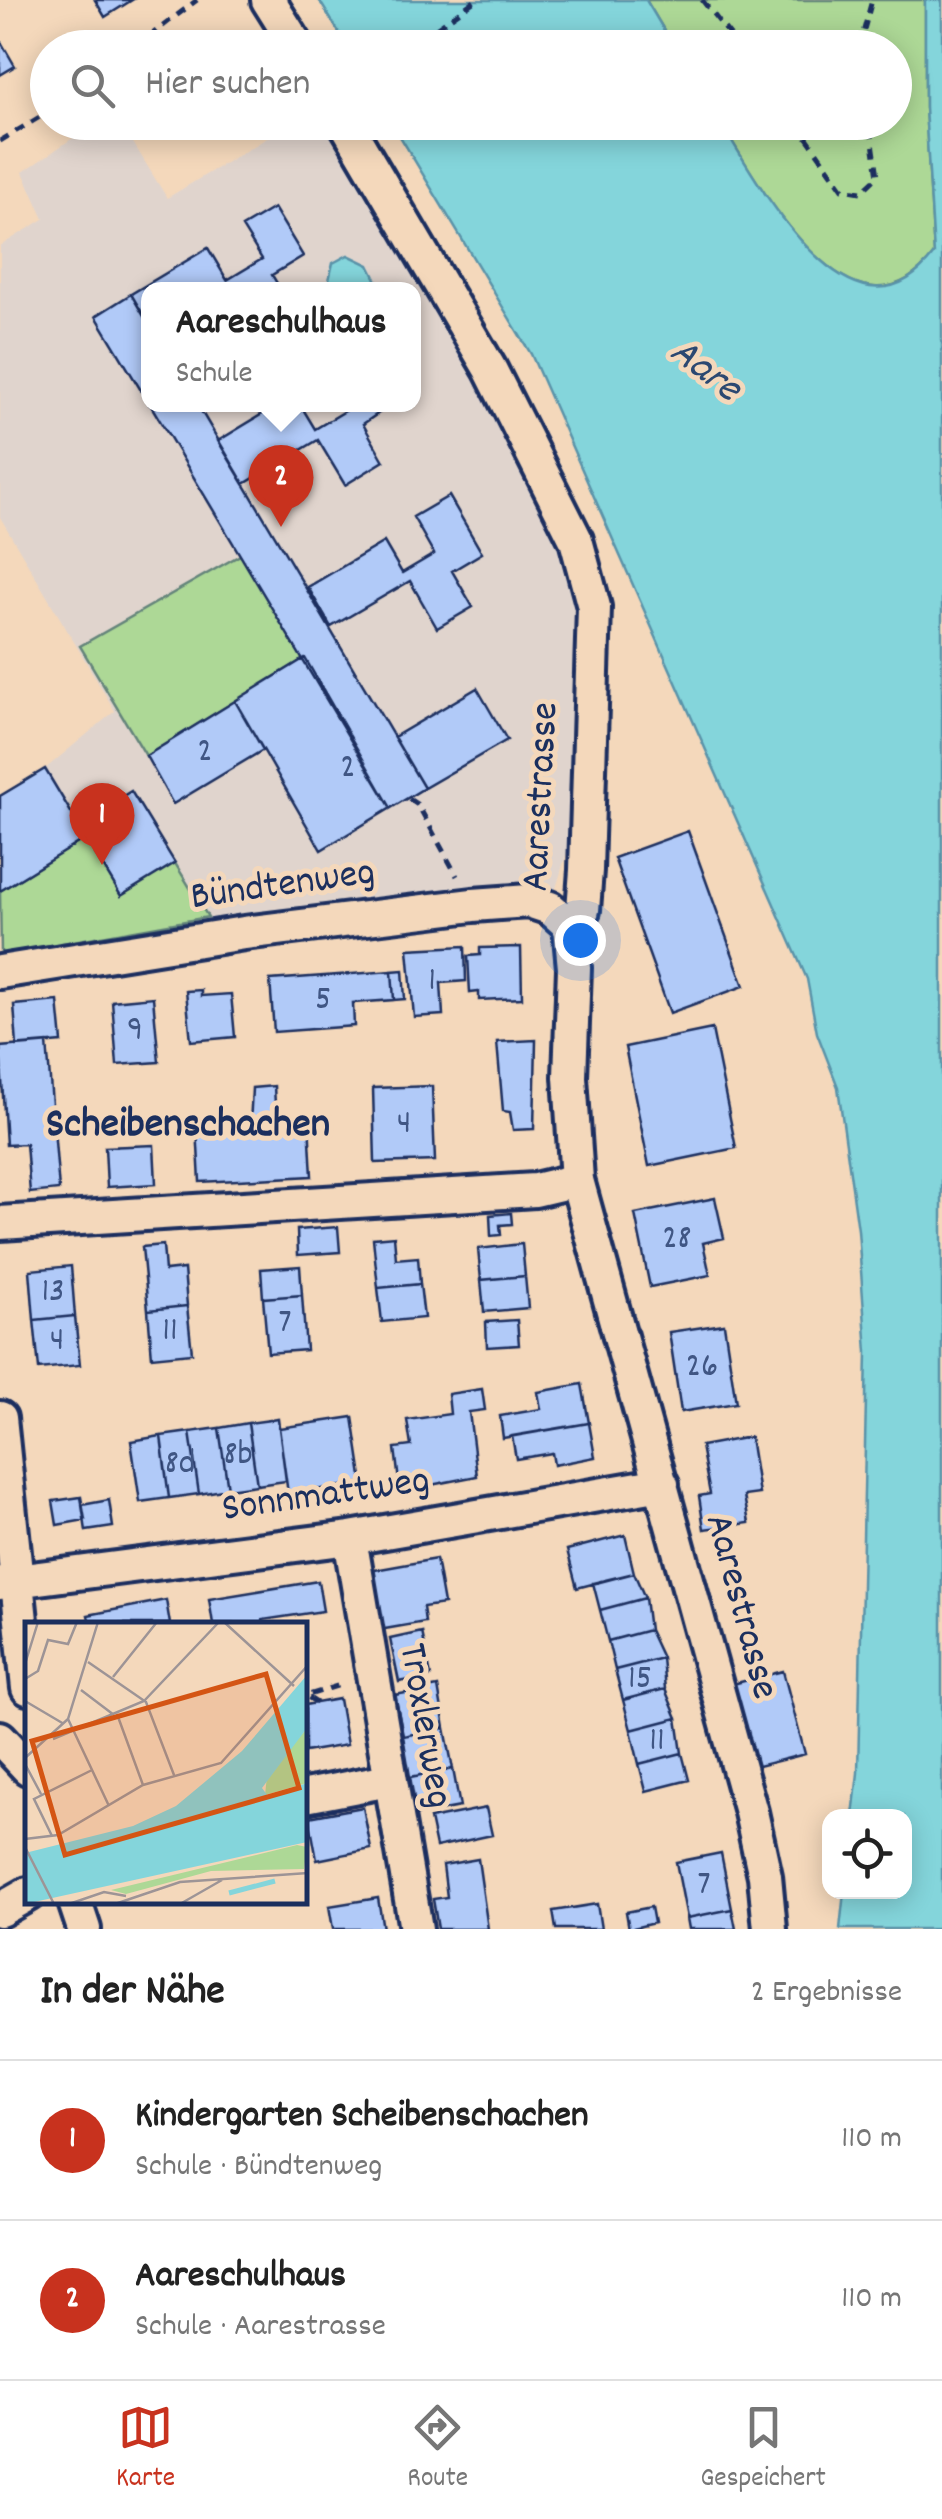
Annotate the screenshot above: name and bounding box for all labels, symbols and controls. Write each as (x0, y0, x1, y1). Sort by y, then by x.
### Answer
search box (30, 30, 912, 140)
icon: search (65, 58, 120, 113)
text: Hier suchen (145, 58, 310, 113)
popup (141, 282, 421, 412)
text: Aareschulhaus (175, 297, 387, 352)
water label: Aare (655, 325, 755, 421)
text: Schule (175, 352, 253, 398)
pin: 2 (248, 444, 314, 527)
street label: Aarestrasse (510, 701, 576, 893)
house number: 2 (197, 728, 213, 778)
house number: 2 (340, 744, 356, 794)
pin: 1 (70, 782, 134, 865)
street label: Bündtenweg (187, 846, 379, 928)
your location (555, 915, 606, 966)
house number: 1 (428, 957, 436, 1007)
house number: 5 (315, 976, 331, 1026)
house number: 9 (127, 1006, 143, 1056)
district label: Scheibenschachen (46, 1097, 330, 1157)
house number: 4 (397, 1100, 411, 1150)
house number: 28 (662, 1215, 692, 1265)
house number: 13 (41, 1268, 65, 1318)
house number: 7 (278, 1299, 292, 1349)
house number: 11 (162, 1307, 178, 1357)
house number: 4 (50, 1317, 64, 1367)
house number: 26 (686, 1343, 718, 1393)
house number: 8b (223, 1431, 253, 1481)
house number: 8d (165, 1440, 195, 1490)
street label: Sonnmattweg (219, 1454, 433, 1540)
street label: Aarestrasse (687, 1508, 791, 1706)
inset map (25, 1622, 308, 1904)
street label: Troxlerweg (380, 1639, 466, 1813)
house number: 15 (628, 1655, 652, 1705)
house number: 11 (649, 1717, 665, 1767)
map controls (822, 1809, 912, 1899)
button: locate (822, 1809, 912, 1899)
house number: 7 (697, 1861, 711, 1911)
text: In der Nähe (40, 1964, 225, 2024)
text: 2 Ergebnisse (751, 1971, 902, 2017)
text: Kindergarten Scheibenschachen (135, 2090, 589, 2145)
text: 1 (69, 2117, 76, 2163)
text: 110 m (841, 2117, 902, 2163)
text: Schule · Bündtenweg (135, 2145, 382, 2191)
text: Aareschulhaus (135, 2250, 346, 2305)
text: 2 (66, 2277, 79, 2323)
text: 110 m (841, 2277, 902, 2323)
text: Schule · Aarestrasse (135, 2305, 386, 2351)
tab: Karte (116, 2400, 175, 2500)
tab: Route (407, 2400, 468, 2500)
tab: Gespeichert (700, 2400, 826, 2500)

